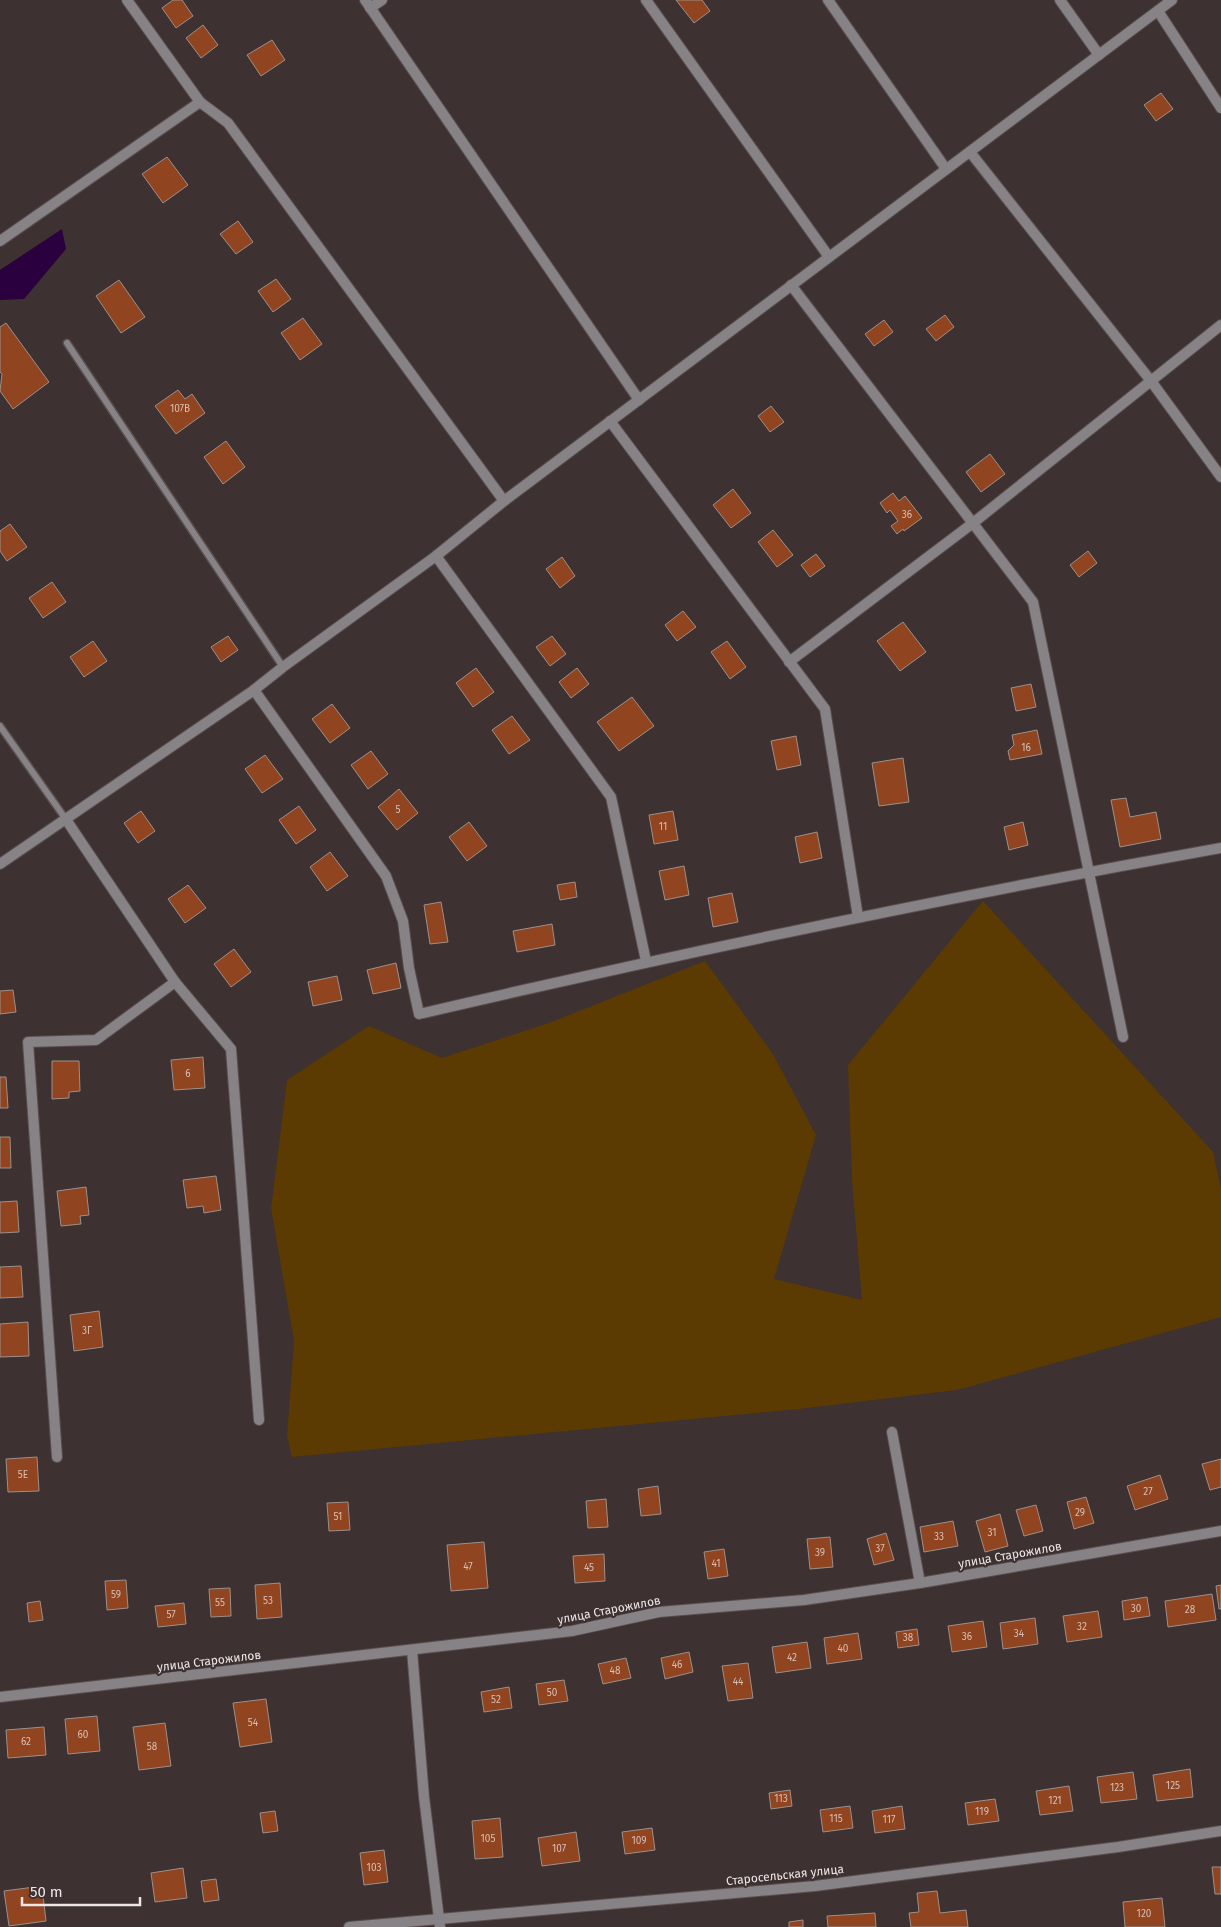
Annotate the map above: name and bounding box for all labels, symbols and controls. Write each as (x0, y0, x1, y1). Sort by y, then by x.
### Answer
house number: 107В (170, 403, 190, 415)
house number: 36 (902, 509, 912, 521)
house number: 16 (1021, 742, 1031, 754)
house number: 5 (395, 804, 401, 816)
house number: 11 (659, 821, 667, 833)
house number: 6 (185, 1068, 191, 1080)
house number: 3Г (82, 1325, 92, 1337)
house number: 5Е (18, 1469, 28, 1481)
house number: 27 (1143, 1486, 1153, 1498)
house number: 29 (1075, 1507, 1085, 1519)
house number: 51 (334, 1511, 342, 1523)
house number: 31 (987, 1527, 997, 1539)
house number: 33 (934, 1531, 944, 1543)
street label: улица Старожилов (957, 1539, 1063, 1571)
house number: 37 (875, 1543, 885, 1555)
house number: 39 (815, 1547, 825, 1559)
house number: 41 (711, 1558, 721, 1570)
house number: 47 (463, 1561, 473, 1573)
house number: 45 (584, 1562, 594, 1574)
house number: 59 (111, 1589, 121, 1601)
street label: улица Старожилов (556, 1593, 662, 1627)
house number: 53 (263, 1595, 273, 1607)
house number: 55 (215, 1597, 225, 1609)
house number: 30 (1131, 1603, 1142, 1615)
house number: 28 (1185, 1604, 1196, 1616)
house number: 57 (166, 1609, 176, 1621)
house number: 32 (1077, 1621, 1087, 1633)
house number: 34 (1014, 1628, 1025, 1640)
house number: 36 (962, 1631, 972, 1643)
house number: 38 (903, 1632, 914, 1644)
house number: 40 (838, 1643, 849, 1655)
street label: улица Старожилов (156, 1648, 262, 1674)
house number: 42 (787, 1652, 797, 1664)
house number: 46 (672, 1659, 682, 1671)
house number: 48 (610, 1665, 621, 1677)
house number: 44 (733, 1676, 744, 1688)
house number: 50 (547, 1687, 558, 1699)
house number: 52 (491, 1694, 501, 1706)
house number: 54 (248, 1717, 259, 1729)
house number: 60 (78, 1729, 89, 1741)
house number: 62 (21, 1736, 31, 1748)
house number: 58 (147, 1741, 158, 1753)
house number: 125 (1166, 1780, 1180, 1792)
house number: 123 (1110, 1782, 1124, 1794)
house number: 113 (774, 1793, 788, 1805)
house number: 121 (1048, 1795, 1062, 1807)
house number: 119 (975, 1806, 989, 1818)
house number: 115 (829, 1813, 843, 1825)
house number: 117 (883, 1814, 896, 1826)
house number: 105 (481, 1833, 495, 1845)
house number: 109 (631, 1835, 647, 1847)
house number: 107 (552, 1843, 567, 1855)
house number: 103 (367, 1862, 381, 1874)
street label: Старосельская улица (725, 1862, 845, 1888)
scale bar (22, 1874, 140, 1906)
text: 50 m (30, 1883, 63, 1901)
house number: 120 (1137, 1908, 1152, 1920)

